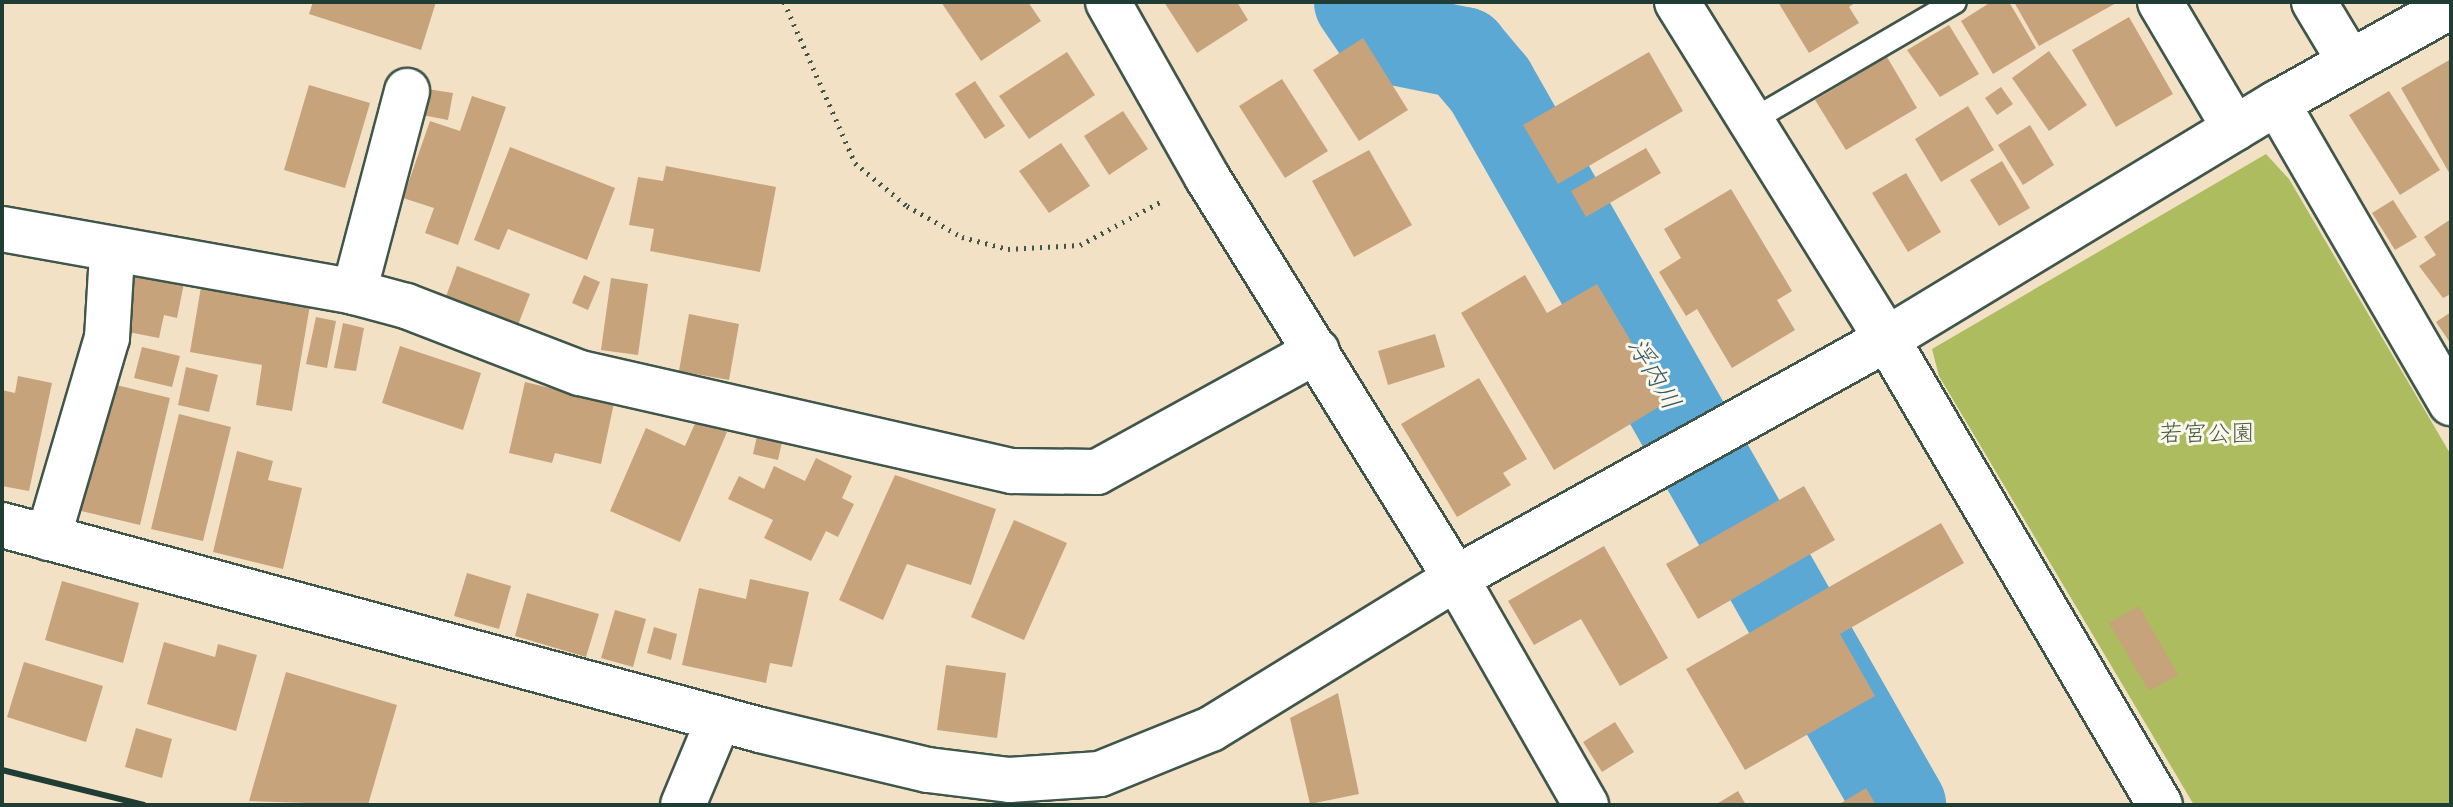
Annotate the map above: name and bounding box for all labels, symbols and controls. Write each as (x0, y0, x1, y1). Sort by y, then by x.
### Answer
water label: 浮内川 (1621, 332, 1687, 416)
park label: 若宮公園 (2159, 420, 2255, 448)

